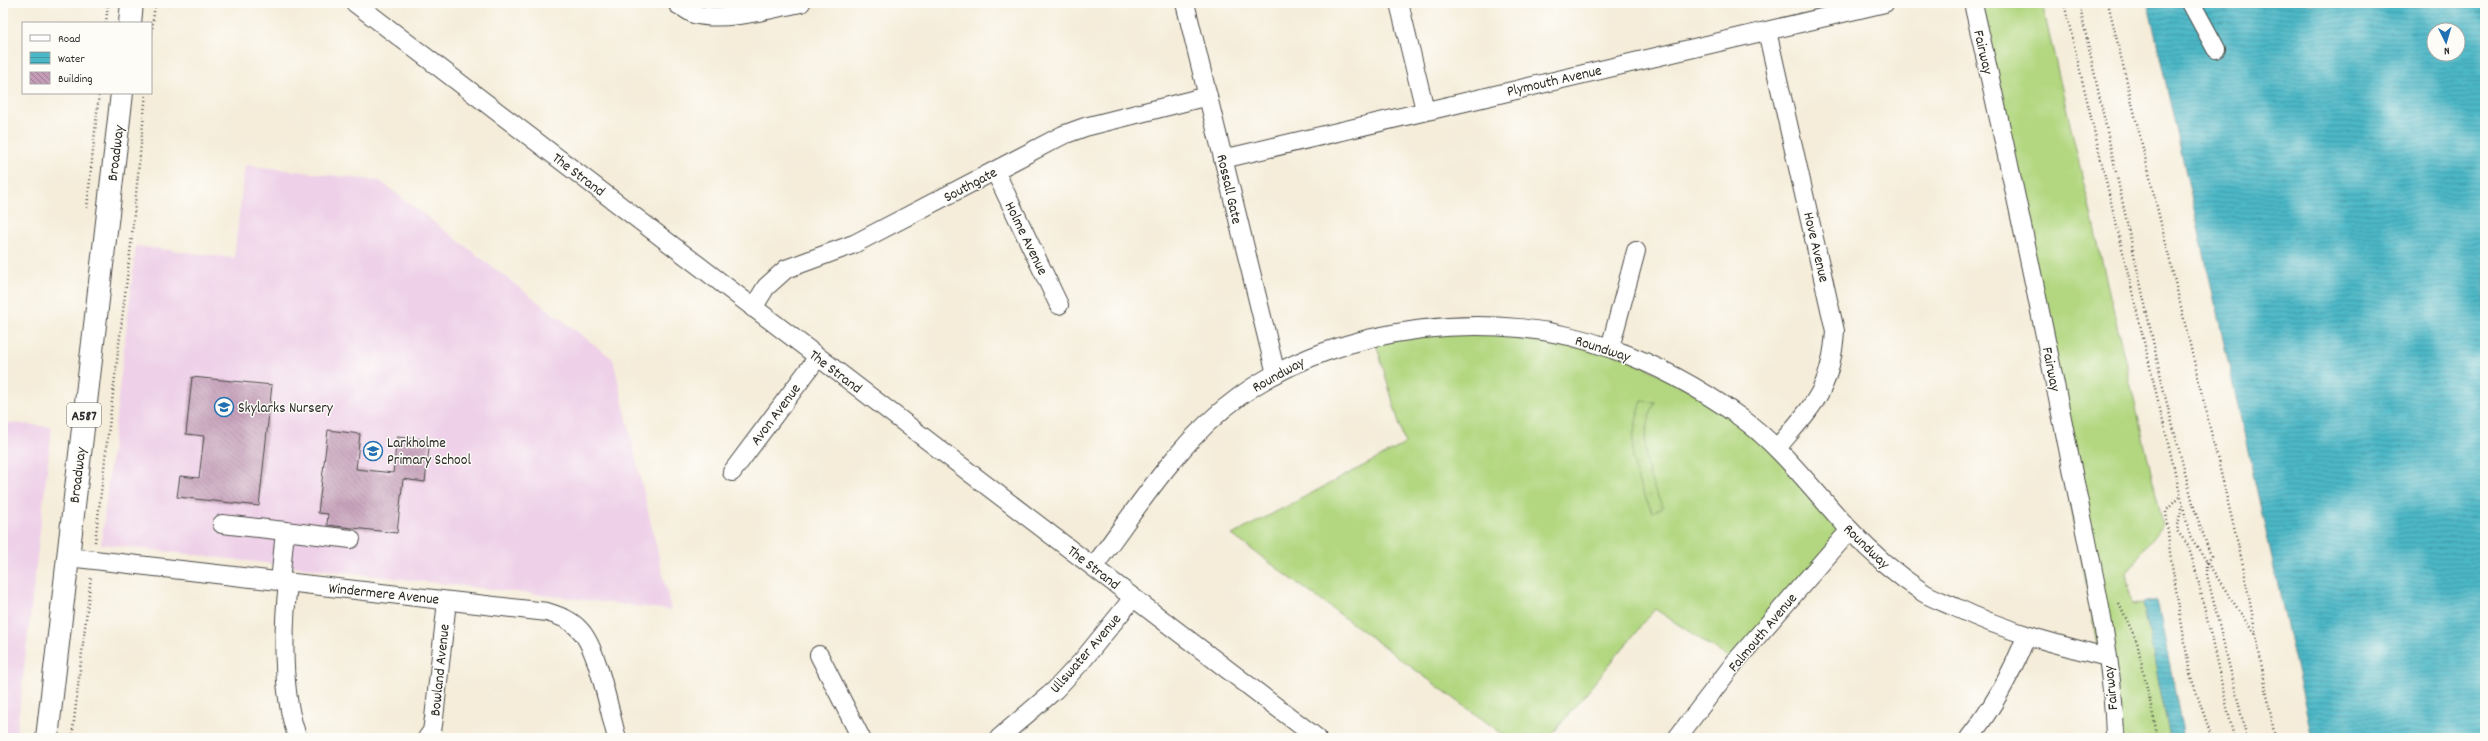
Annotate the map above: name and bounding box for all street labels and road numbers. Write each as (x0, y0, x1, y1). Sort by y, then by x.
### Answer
street label: Fairway (1966, 28, 1998, 78)
street label: Plymouth Avenue (1505, 60, 1604, 104)
street label: Broadway (103, 123, 131, 182)
street label: The Strand (547, 148, 609, 203)
street label: Rossall Gate (1209, 152, 1247, 227)
street label: Southgate (940, 162, 1002, 209)
street label: Holme Avenue (998, 198, 1053, 280)
street label: Hove Avenue (1796, 210, 1834, 285)
street label: Roundway (1572, 331, 1634, 369)
street label: The Strand (804, 345, 866, 400)
street label: Fairway (2035, 345, 2065, 394)
street label: Roundway (1249, 352, 1310, 399)
street label: Avon Avenue (746, 379, 807, 451)
road number: A587 (67, 403, 101, 427)
street label: Broadway (65, 445, 93, 504)
street label: Roundway (1837, 520, 1894, 576)
street label: The Strand (1062, 541, 1124, 596)
street label: Windermere Avenue (327, 578, 441, 612)
street label: Falmouth Avenue (1724, 589, 1804, 678)
street label: Ullswater Avenue (1046, 609, 1128, 699)
street label: Bowland Avenue (425, 623, 457, 717)
street label: Fairway (2099, 663, 2125, 711)

